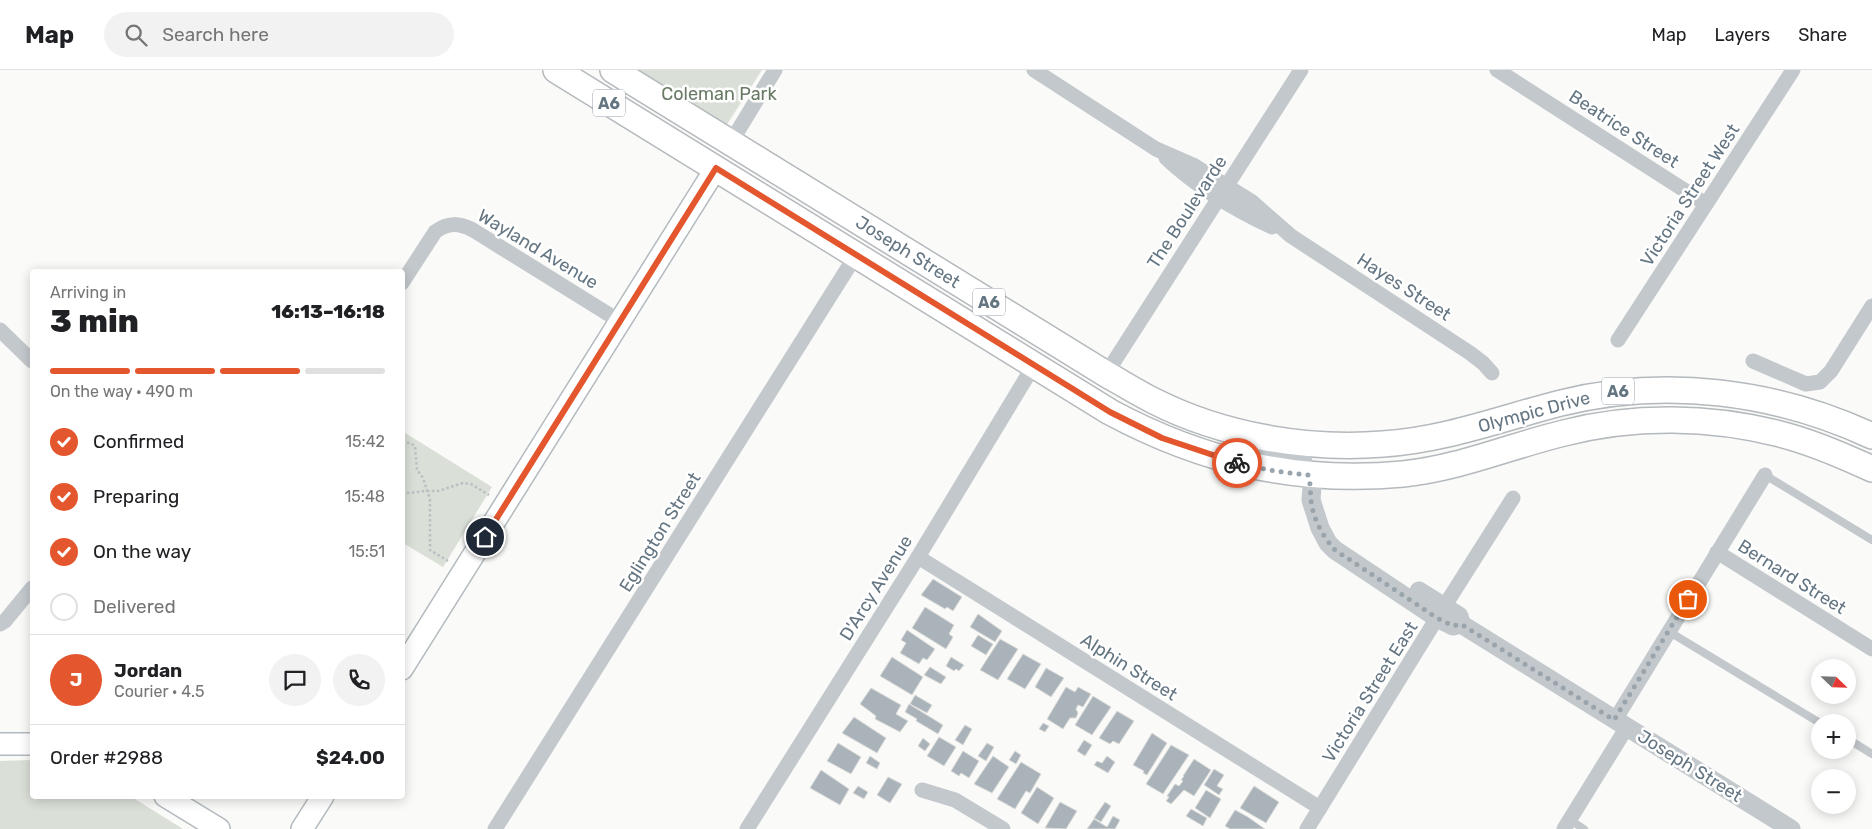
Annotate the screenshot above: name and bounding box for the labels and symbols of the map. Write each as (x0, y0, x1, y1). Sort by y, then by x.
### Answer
park label: Coleman Park (661, 83, 777, 105)
street label: Beatrice Street (1565, 85, 1683, 173)
road number: A6 (593, 89, 625, 116)
street label: Victoria Street West (1636, 120, 1744, 270)
street label: The Boulevarde (1142, 152, 1232, 272)
street label: Wayland Avenue (474, 204, 602, 294)
street label: Joseph Street (852, 211, 964, 293)
street label: Hayes Street (1353, 248, 1455, 326)
road number: A6 (973, 288, 1005, 316)
road number: A6 (1602, 378, 1634, 404)
street label: Olympic Drive (1475, 386, 1593, 438)
courier (1212, 438, 1262, 488)
street label: Eglington Street (614, 468, 706, 596)
pin (464, 516, 506, 558)
street label: D'Arcy Avenue (835, 531, 917, 645)
street label: Bernard Street (1734, 535, 1850, 619)
pin (1667, 578, 1709, 620)
street label: Victoria Street East (1318, 617, 1422, 767)
street label: Alphin Street (1077, 629, 1181, 705)
north arrow (1811, 659, 1856, 704)
street label: Joseph Street (1634, 725, 1746, 807)

